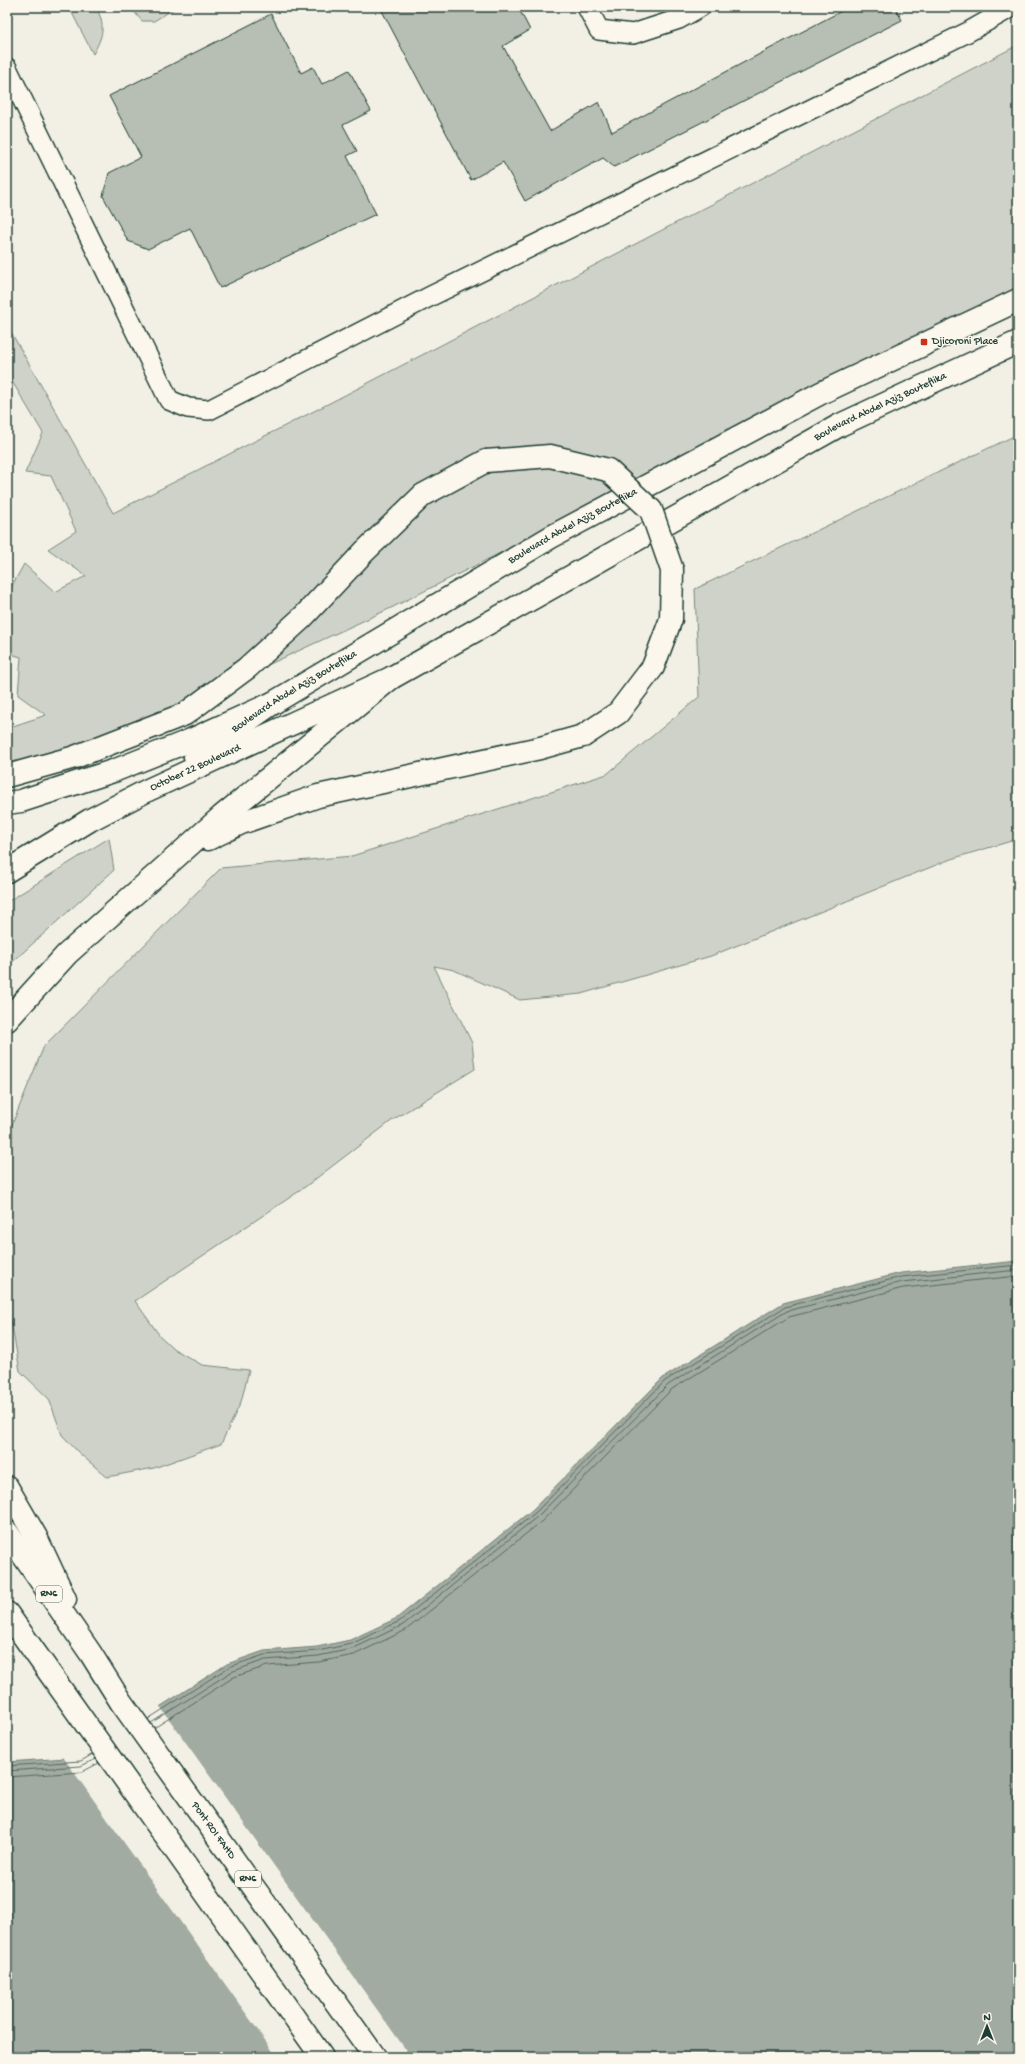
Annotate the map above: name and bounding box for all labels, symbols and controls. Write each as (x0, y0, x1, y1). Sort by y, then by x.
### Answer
place label: Djicoroni Place (931, 336, 998, 348)
marker: Djicoroni Place (919, 337, 929, 347)
street label: Boulevard Abdel Aziz Bouteflika (812, 370, 949, 445)
street label: Boulevard Abdel Aziz Bouteflika (506, 486, 640, 567)
street label: Boulevard Abdel Aziz Bouteflika (229, 648, 360, 736)
street label: October 22 Boulevard (148, 742, 244, 794)
road number: RN6 (36, 1586, 62, 1602)
street label: Pont ROI FAHD (188, 1799, 238, 1862)
road number: RN6 (235, 1871, 261, 1887)
north arrow (967, 2006, 1007, 2046)
text: N (983, 2012, 991, 2024)

